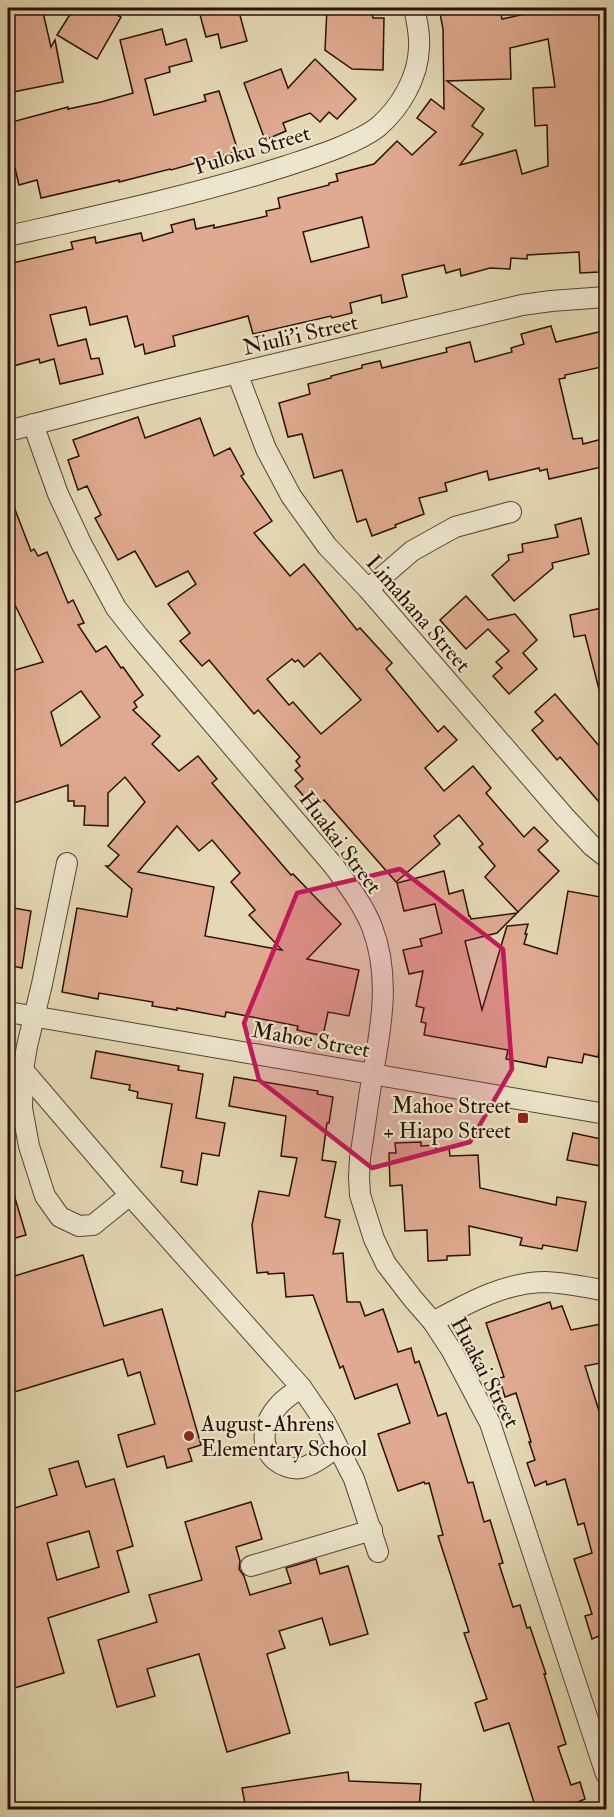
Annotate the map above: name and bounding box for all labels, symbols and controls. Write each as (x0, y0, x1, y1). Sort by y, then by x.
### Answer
street label: Puloku Street (191, 119, 314, 181)
street label: Niuli'i Street (240, 308, 361, 362)
street label: Limahana Street (360, 549, 477, 678)
street label: Huakai Street (293, 786, 388, 899)
street label: Mahoe Street (250, 1016, 372, 1064)
place label: Mahoe Street + Hiapo Street (383, 1092, 511, 1146)
marker: Mahoe Street + Hiapo Street (516, 1111, 530, 1125)
street label: Huakai Street (444, 1312, 526, 1433)
place label: August-Ahrens Elementary School (200, 1410, 367, 1463)
marker: August-Ahrens Elementary School (182, 1429, 196, 1443)

